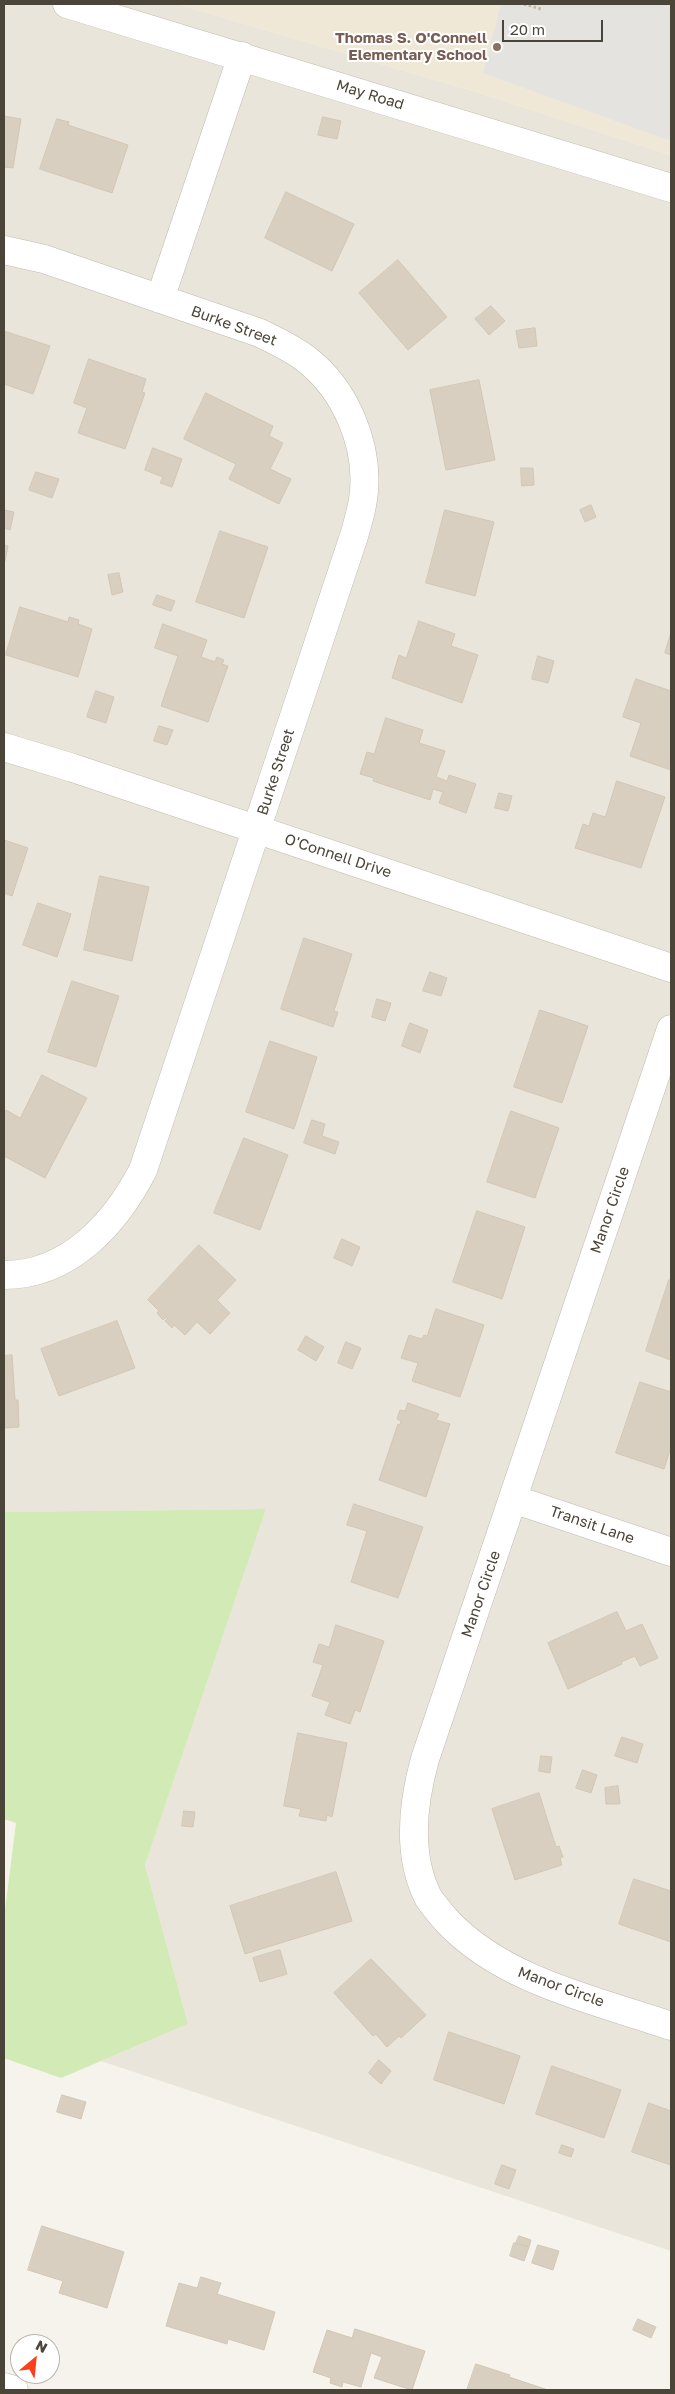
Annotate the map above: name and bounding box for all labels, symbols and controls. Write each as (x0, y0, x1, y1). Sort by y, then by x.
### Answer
scale bar (505, 10, 606, 42)
text: 20 m (510, 20, 545, 38)
place label: Thomas S. O'Connell Elementary School (335, 29, 487, 64)
marker: Thomas S. O'Connell Elementary School (491, 41, 503, 53)
street label: May Road (334, 76, 406, 114)
street label: Burke Street (189, 302, 279, 350)
street label: Burke Street (254, 726, 298, 818)
street label: O'Connell Drive (282, 830, 394, 882)
street label: Manor Circle (587, 1164, 633, 1256)
street label: Transit Lane (547, 1502, 637, 1548)
street label: Manor Circle (458, 1548, 504, 1640)
street label: Manor Circle (515, 1963, 607, 2011)
north arrow (10, 2334, 60, 2384)
text: N (33, 2336, 50, 2356)

